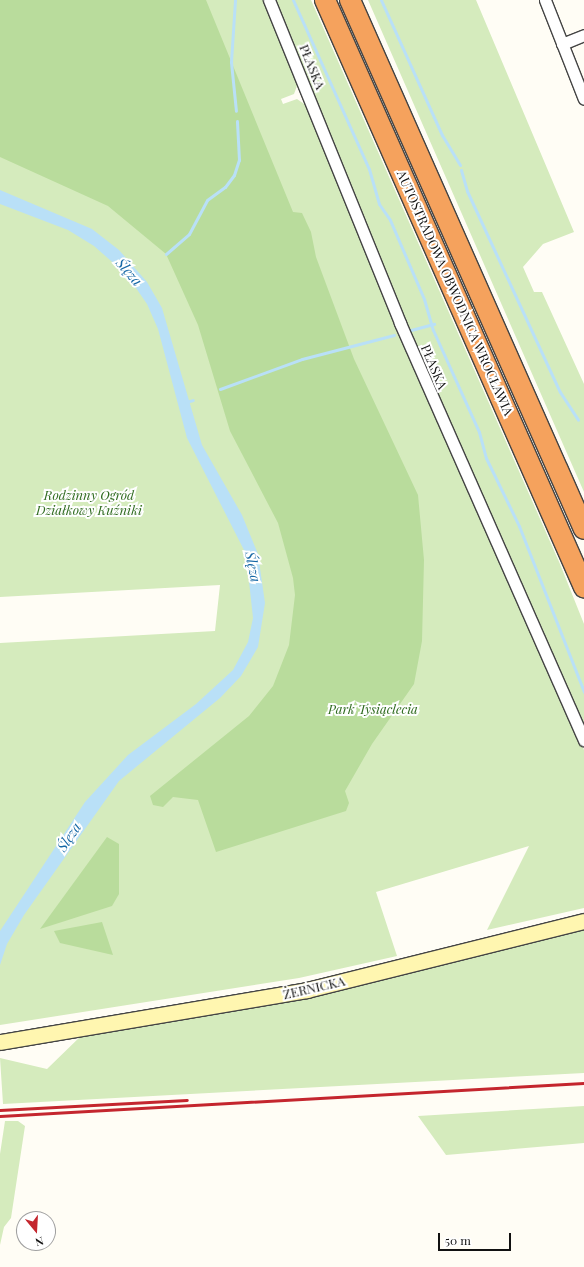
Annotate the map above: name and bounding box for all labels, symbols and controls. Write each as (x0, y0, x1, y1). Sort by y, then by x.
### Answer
street label: PŁASKA (296, 42, 328, 92)
street label: AUTOSTRADOWA OBWODNICA WROCŁAWIA (393, 168, 517, 418)
water label: Ślęza (112, 255, 146, 289)
street label: PŁASKA (418, 342, 450, 392)
park label: Rodzinny Ogród Działkowy Kuźniki (36, 488, 142, 519)
water label: Ślęza (242, 550, 264, 584)
park label: Park Tysiąclecia (328, 701, 418, 717)
water label: Ślęza (53, 819, 85, 855)
street label: ŻERNICKA (281, 973, 347, 1003)
north arrow (16, 1211, 56, 1251)
scale bar (440, 1225, 513, 1251)
text: 50 m (445, 1232, 471, 1248)
text: N (33, 1234, 46, 1250)

